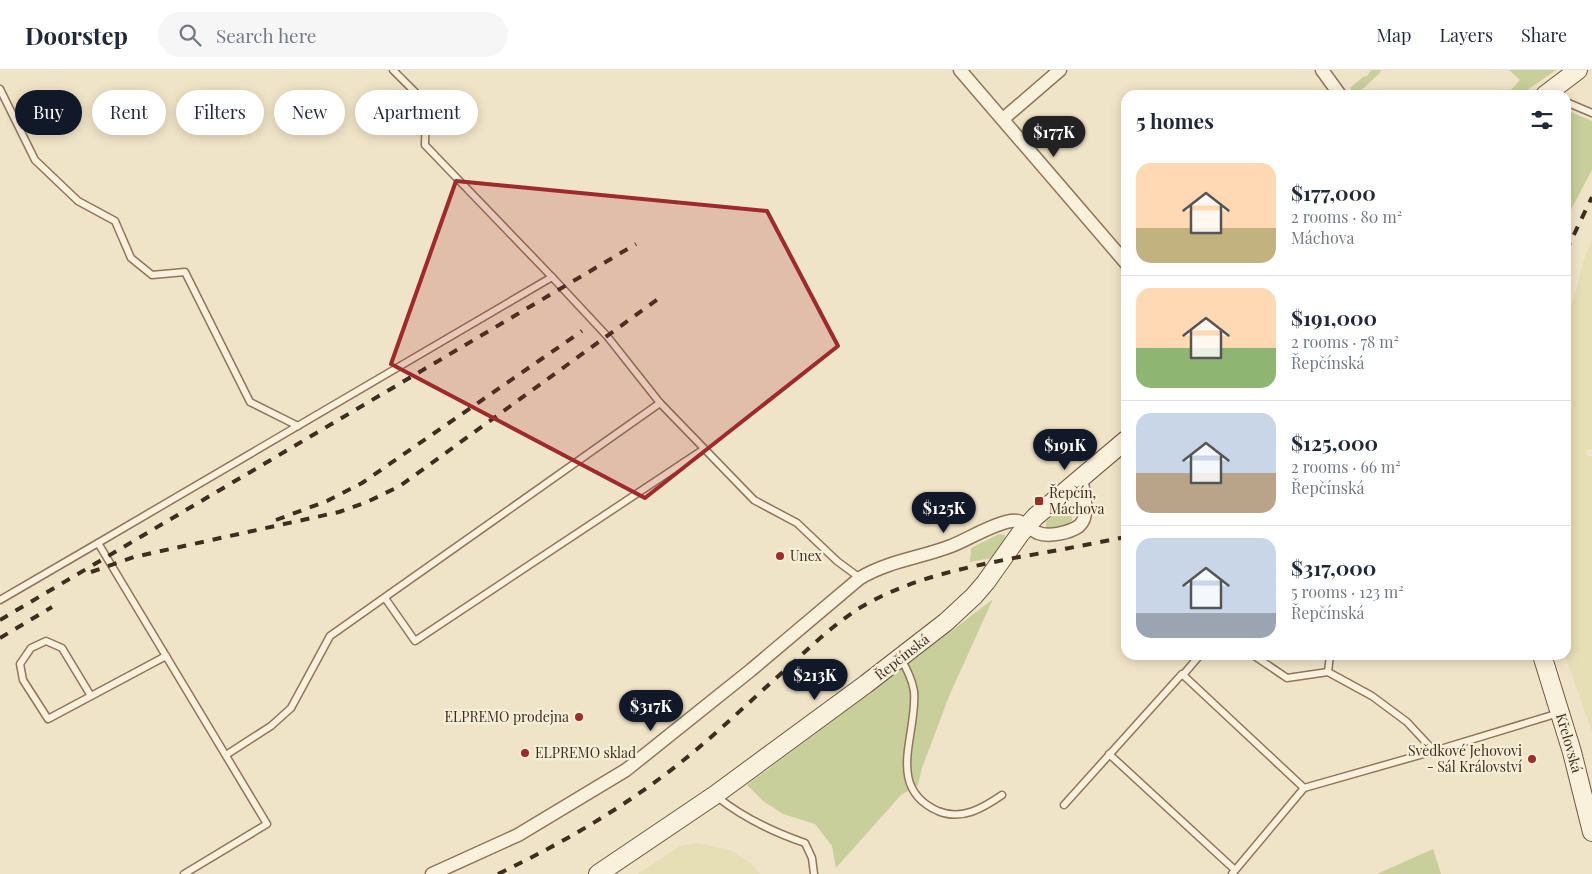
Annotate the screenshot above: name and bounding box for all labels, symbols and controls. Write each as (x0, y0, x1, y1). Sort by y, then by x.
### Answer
search box (158, 12, 508, 57)
text: Doorstep (25, 19, 128, 51)
icon: search (176, 21, 204, 49)
text: Search here (216, 22, 316, 48)
text: Map (1376, 23, 1411, 47)
text: Layers (1439, 23, 1493, 47)
text: Share (1521, 23, 1567, 47)
chip: Buy (15, 90, 82, 135)
chip: Rent (92, 90, 166, 135)
chip: Filters (176, 90, 264, 135)
chip: New (274, 90, 345, 135)
chip: Apartment (355, 90, 478, 135)
text: 5 homes (1136, 106, 1214, 134)
icon: filters (1528, 106, 1556, 134)
pin: $177K (1019, 116, 1089, 158)
text: $177K (1033, 121, 1075, 142)
text: $177,000 (1291, 178, 1376, 206)
icon: home (1176, 183, 1236, 243)
text: 2 rooms · 80 m² (1291, 206, 1402, 227)
text: Máchova (1291, 227, 1354, 248)
text: $191,000 (1291, 303, 1377, 331)
icon: home (1176, 308, 1236, 368)
text: 2 rooms · 78 m² (1291, 331, 1399, 352)
text: Řepčínská (1291, 352, 1365, 373)
pin: $191K (1030, 428, 1100, 471)
text: $125,000 (1291, 428, 1378, 456)
icon: home (1176, 433, 1236, 493)
text: $191K (1044, 434, 1086, 455)
text: 2 rooms · 66 m² (1291, 456, 1401, 477)
text: Řepčínská (1291, 477, 1365, 498)
place label: Řepčín, Máchova (1049, 483, 1104, 518)
pin: $125K (909, 492, 979, 534)
marker: Řepčín, Máchova (1033, 495, 1045, 507)
text: $125K (923, 497, 965, 518)
place label: Unex (790, 546, 823, 565)
marker: Unex (774, 550, 786, 562)
text: $317,000 (1291, 553, 1376, 581)
icon: home (1176, 558, 1236, 618)
text: 5 rooms · 123 m² (1291, 581, 1404, 602)
text: Řepčínská (1291, 602, 1365, 623)
street label: Řepčínská (870, 629, 933, 684)
pin: $213K (780, 658, 850, 701)
text: $213K (794, 664, 836, 685)
pin: $317K (616, 690, 686, 732)
text: $317K (630, 695, 672, 716)
place label: ELPREMO prodejna (444, 707, 569, 726)
marker: ELPREMO prodejna (573, 711, 585, 723)
street label: Křelovská (1552, 711, 1587, 775)
place label: Svědkové Jehovovi - Sál Království (1408, 741, 1522, 776)
place label: ELPREMO sklad (535, 743, 636, 762)
marker: ELPREMO sklad (519, 747, 531, 759)
marker: Svědkové Jehovovi - Sál Království (1526, 753, 1538, 765)

